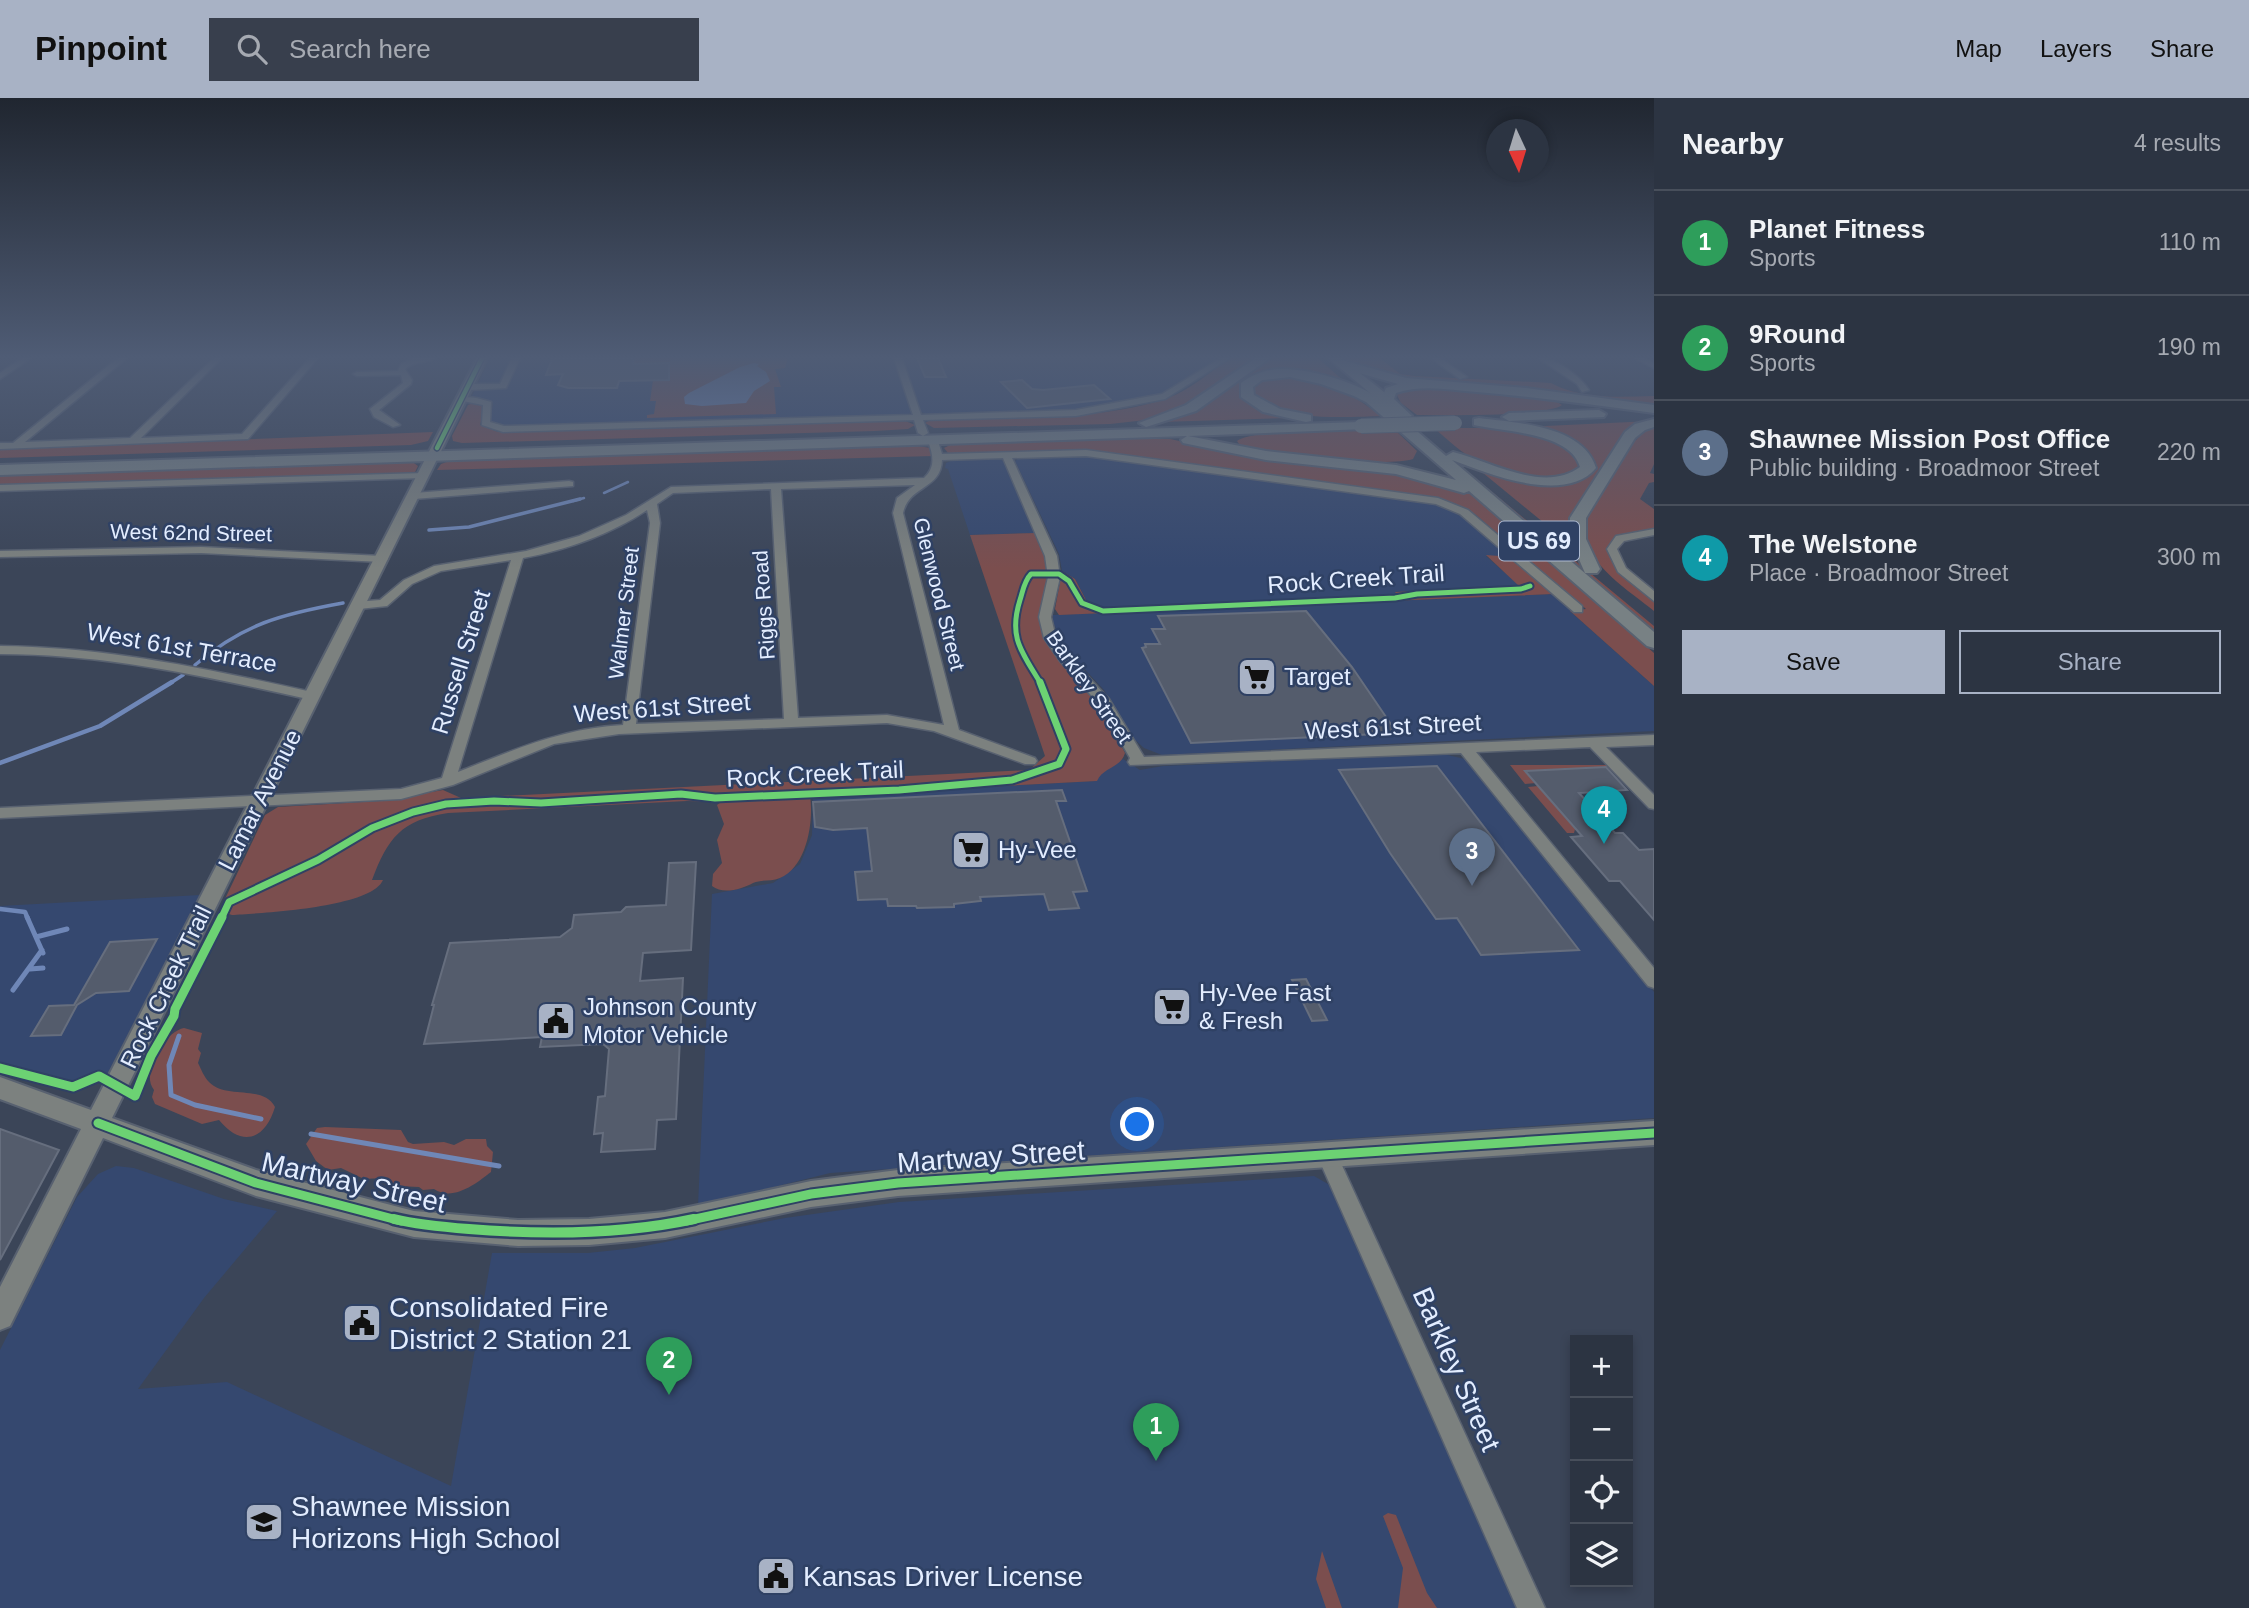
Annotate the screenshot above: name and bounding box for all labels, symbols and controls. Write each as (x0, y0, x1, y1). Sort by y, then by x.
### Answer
search box (209, 18, 699, 81)
text: Pinpoint (35, 30, 167, 67)
icon: search (233, 30, 271, 68)
text: Search here (289, 34, 431, 64)
text: Map (1955, 35, 2002, 62)
text: Layers (2040, 35, 2112, 62)
text: Share (2150, 35, 2214, 62)
north arrow (1486, 119, 1549, 182)
text: Nearby (1682, 127, 1784, 160)
text: 4 results (2134, 130, 2221, 156)
text: Planet Fitness (1749, 214, 1925, 244)
text: 1 (1699, 229, 1711, 255)
text: 110 m (2159, 229, 2221, 255)
text: Sports (1749, 245, 1815, 271)
text: 9Round (1749, 319, 1846, 349)
text: 2 (1699, 334, 1711, 360)
text: 190 m (2157, 334, 2221, 360)
text: Sports (1749, 350, 1815, 376)
text: Shawnee Mission Post Office (1749, 424, 2110, 454)
text: 3 (1699, 439, 1711, 465)
text: 220 m (2157, 439, 2221, 465)
text: Public building · Broadmoor Street (1749, 455, 2099, 481)
street label: Glenwood Street (909, 515, 970, 673)
street label: West 62nd Street (110, 520, 272, 545)
road number: US 69 (1499, 522, 1579, 560)
text: The Welstone (1749, 529, 1918, 559)
text: 4 (1699, 544, 1711, 570)
text: 300 m (2157, 544, 2221, 570)
street label: Walmer Street (604, 545, 643, 681)
street label: Riggs Road (748, 549, 779, 661)
street label: Rock Creek Trail (1267, 559, 1445, 598)
text: Place · Broadmoor Street (1749, 560, 2009, 586)
street label: Russell Street (426, 586, 495, 737)
street label: West 61st Terrace (85, 617, 279, 678)
street label: Barkley Street (1042, 626, 1137, 747)
button: Save (1682, 630, 1945, 694)
button: Share (1959, 630, 2221, 694)
supermarket icon: Target (1236, 656, 1278, 698)
place label: Target (1284, 663, 1351, 690)
street label: West 61st Street (573, 688, 752, 727)
street label: West 61st Street (1304, 708, 1482, 745)
street label: Lamar Avenue (212, 725, 307, 875)
street label: Rock Creek Trail (726, 755, 904, 792)
pin: 4 (1581, 786, 1627, 844)
pin: 3 (1449, 828, 1495, 886)
supermarket icon: Hy-Vee (950, 829, 992, 871)
place label: Hy-Vee (998, 836, 1077, 863)
street label: Rock Creek Trail (115, 901, 217, 1072)
place label: Hy-Vee Fast & Fresh (1199, 979, 1331, 1034)
supermarket icon: Hy-Vee Fast & Fresh (1151, 986, 1193, 1028)
place label: Johnson County Motor Vehicle (583, 993, 756, 1048)
public building icon: Johnson County Motor Vehicle (535, 1000, 577, 1042)
your location (1120, 1107, 1154, 1141)
street label: Martway Street (896, 1134, 1086, 1179)
street label: Martway Street (259, 1146, 449, 1219)
street label: Barkley Street (1407, 1283, 1507, 1456)
place label: Consolidated Fire District 2 Station 21 (389, 1292, 632, 1355)
public building icon: Consolidated Fire District 2 Station 21 (341, 1302, 383, 1344)
map controls (1570, 1335, 1633, 1587)
button: + (1570, 1335, 1633, 1398)
pin: 2 (646, 1337, 692, 1395)
button: − (1570, 1398, 1633, 1461)
pin: 1 (1133, 1403, 1179, 1461)
button: locate (1570, 1461, 1633, 1524)
place label: Shawnee Mission Horizons High School (291, 1491, 560, 1554)
school or university icon: Shawnee Mission Horizons High School (243, 1501, 285, 1543)
button: layers (1570, 1524, 1633, 1587)
public building icon: Kansas Driver License (755, 1555, 797, 1597)
place label: Kansas Driver License (803, 1561, 1083, 1592)

